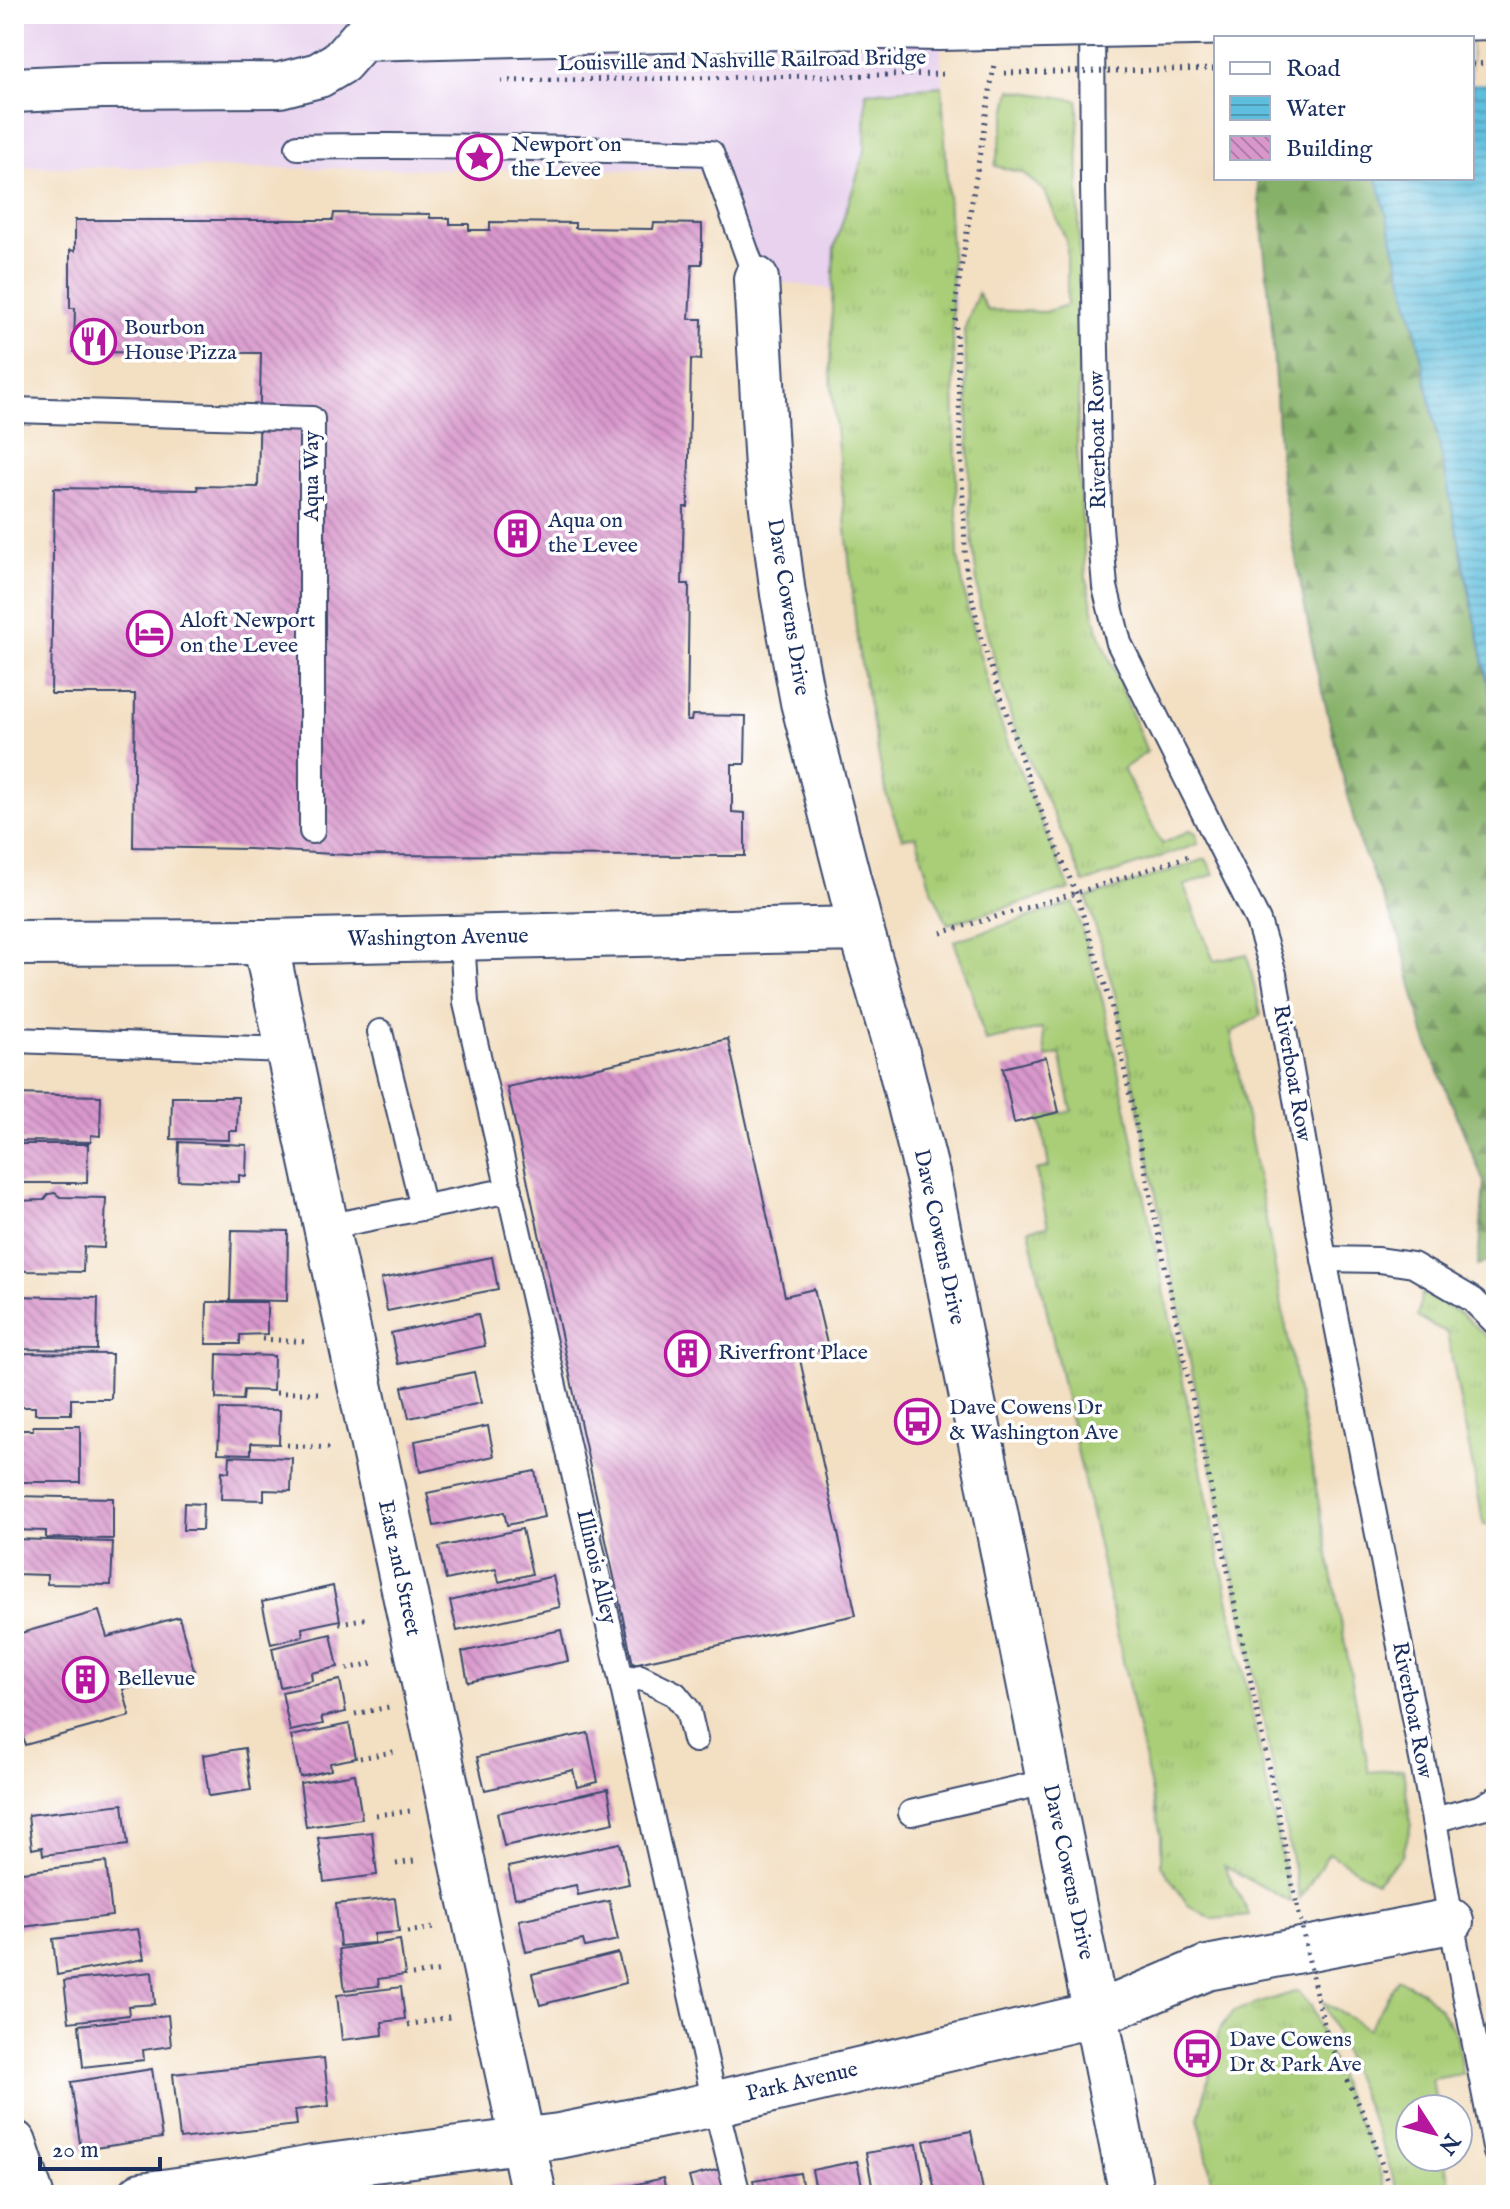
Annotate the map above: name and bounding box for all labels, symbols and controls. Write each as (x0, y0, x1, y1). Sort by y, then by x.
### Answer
legend (1214, 36, 1474, 180)
street label: Louisville and Nashville Railroad Bridge (557, 44, 927, 78)
text: Road (1286, 54, 1340, 85)
text: Water (1286, 94, 1346, 125)
place label: Newport on the Levee (511, 131, 622, 184)
place icon: Newport on the Levee (456, 134, 504, 182)
text: Building (1286, 134, 1373, 165)
place label: Bourbon House Pizza (124, 314, 237, 367)
restaurant icon: Bourbon House Pizza (69, 317, 117, 365)
street label: Riverboat Row (1083, 370, 1113, 509)
street label: Aqua Way (298, 430, 326, 523)
place label: Aqua on the Levee (547, 507, 638, 560)
building icon: Aqua on the Levee (493, 510, 541, 558)
street label: Dave Cowens Drive (760, 517, 816, 697)
place label: Aloft Newport on the Levee (179, 607, 316, 660)
hotel icon: Aloft Newport on the Levee (125, 610, 173, 658)
street label: Washington Avenue (347, 922, 529, 954)
street label: Riverboat Row (1266, 1002, 1318, 1144)
street label: Dave Cowens Drive (907, 1147, 971, 1327)
building icon: Riverfront Place (663, 1329, 711, 1377)
place label: Riverfront Place (718, 1339, 868, 1367)
place label: Dave Cowens Dr & Washington Ave (949, 1394, 1118, 1447)
bus stop icon: Dave Cowens Dr & Washington Ave (894, 1397, 942, 1445)
street label: East 2nd Street (371, 1498, 427, 1639)
street label: Illinois Alley (569, 1507, 623, 1627)
street label: Riverboat Row (1385, 1639, 1439, 1781)
building icon: Bellevue (62, 1655, 110, 1703)
place label: Bellevue (117, 1665, 195, 1693)
street label: Dave Cowens Drive (1036, 1782, 1100, 1962)
place label: Dave Cowens Dr & Park Ave (1229, 2026, 1362, 2079)
bus stop icon: Dave Cowens Dr & Park Ave (1174, 2029, 1222, 2077)
street label: Park Avenue (743, 2056, 861, 2108)
north arrow (1394, 2093, 1474, 2173)
scale bar (40, 2121, 160, 2171)
text: N (1432, 2127, 1466, 2160)
text: 20 m (52, 2135, 99, 2166)

